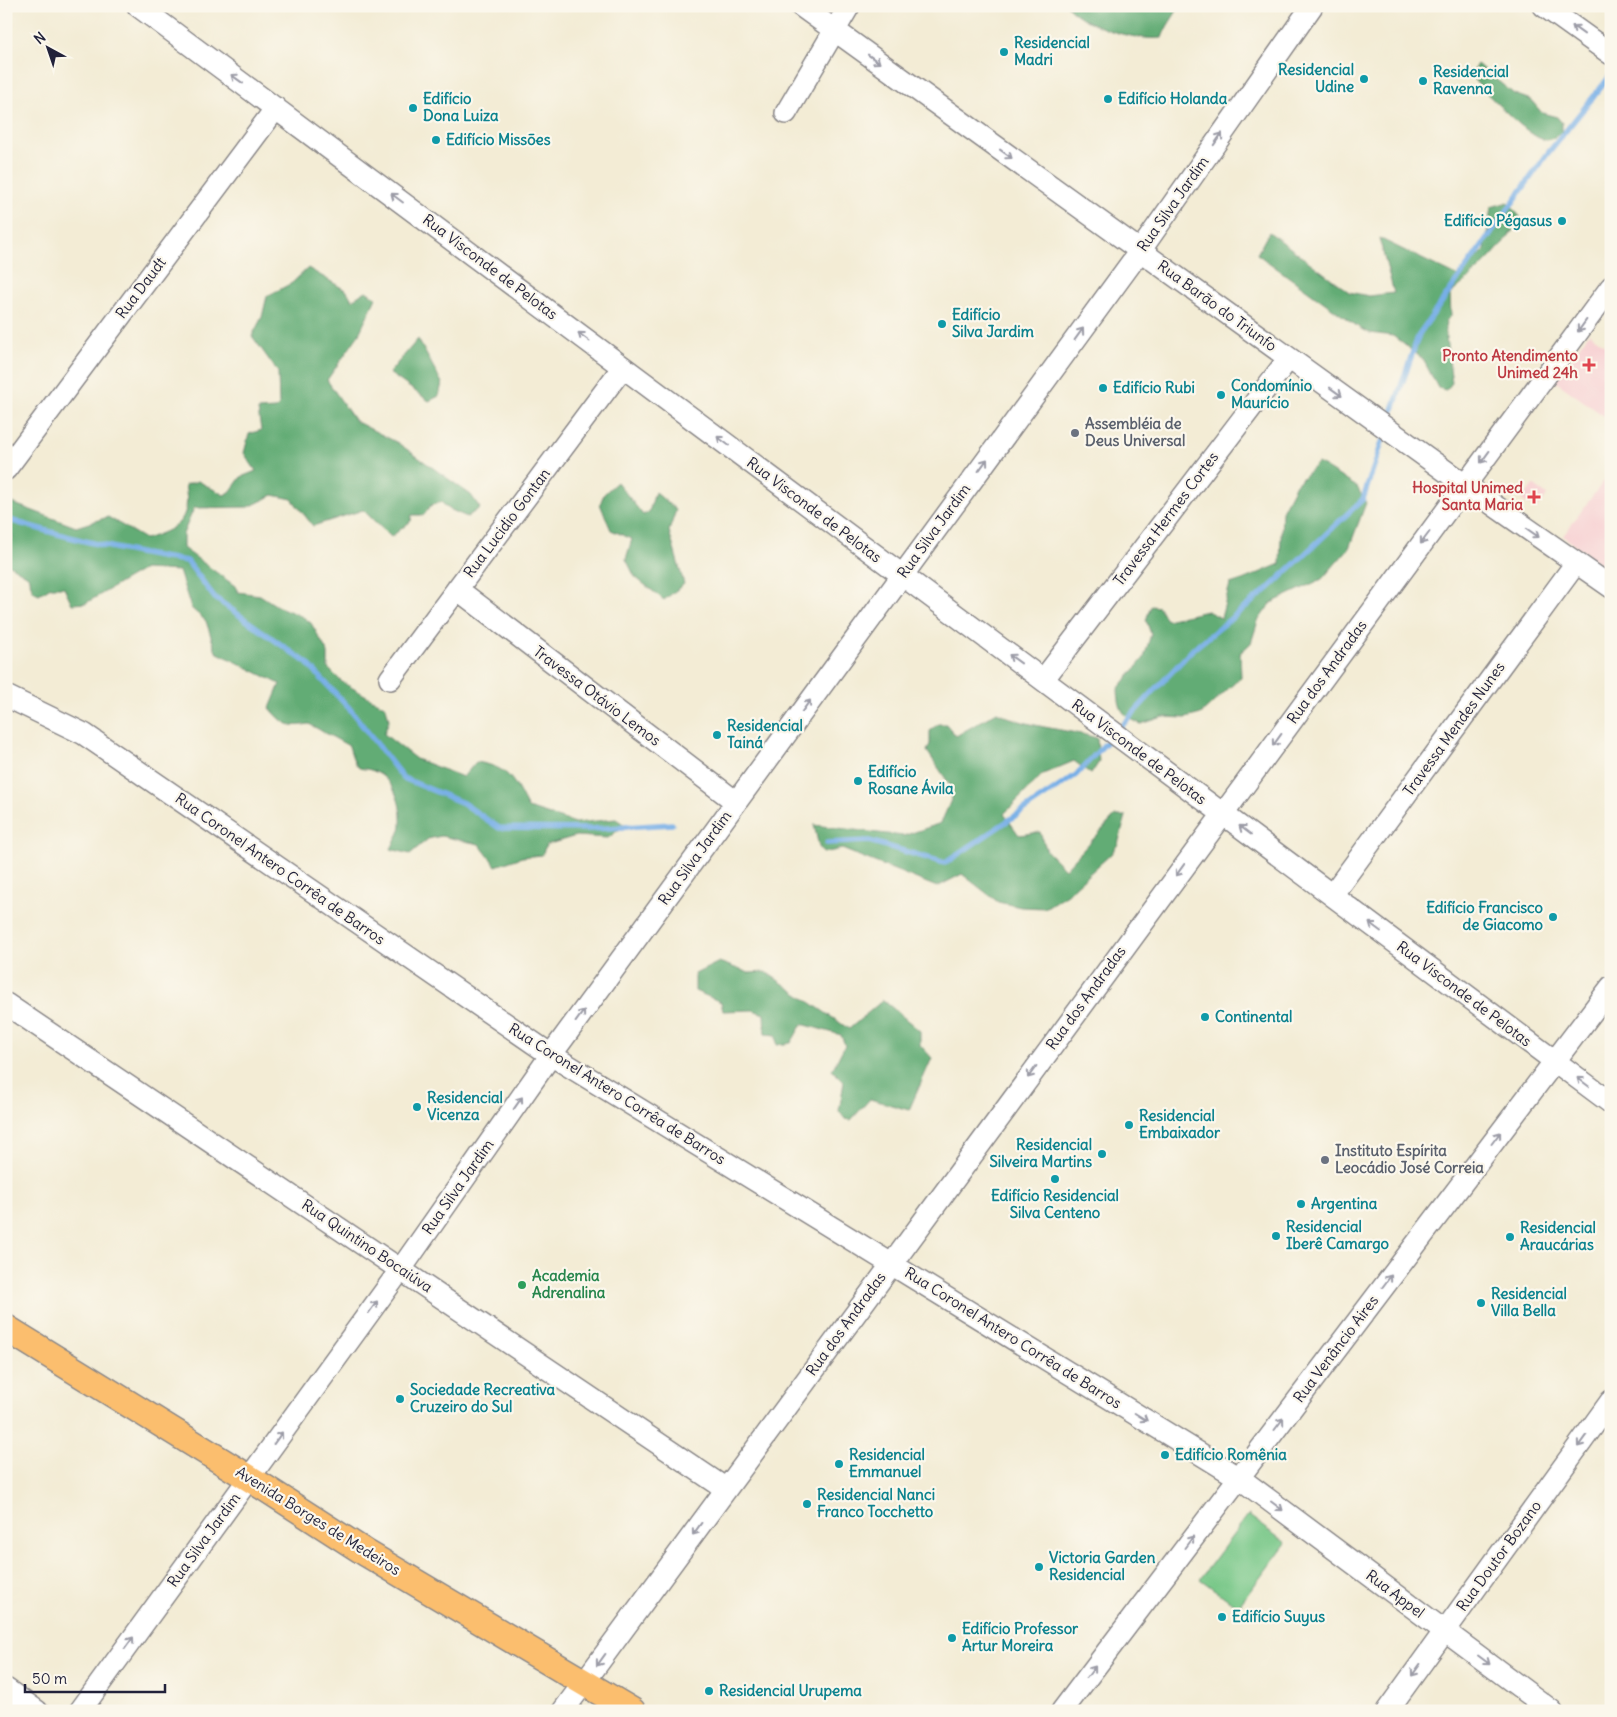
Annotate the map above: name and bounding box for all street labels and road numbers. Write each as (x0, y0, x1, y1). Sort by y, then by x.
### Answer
street label: Rua Silva Jardim (1133, 152, 1213, 255)
street label: Rua Visconde de Pelotas (419, 210, 562, 324)
street label: Rua Daudt (111, 253, 170, 322)
street label: Rua Barão do Triunfo (1154, 256, 1281, 355)
street label: Travessa Hermes Cortes (1109, 448, 1222, 590)
street label: Rua Visconde de Pelotas (743, 453, 886, 567)
street label: Rua Lucidio Gontan (459, 464, 554, 581)
street label: Rua Silva Jardim (893, 480, 974, 582)
street label: Rua dos Andradas (1283, 616, 1371, 727)
street label: Travessa Otávio Lemos (530, 642, 665, 750)
street label: Travessa Mendes Nunes (1399, 658, 1509, 799)
street label: Rua Visconde de Pelotas (1068, 695, 1211, 809)
street label: Rua Coronel Antero Corrêa de Barros (172, 789, 389, 949)
street label: Rua Silva Jardim (654, 807, 735, 909)
street label: Rua Visconde de Pelotas (1393, 937, 1536, 1051)
street label: Rua dos Andradas (1042, 942, 1130, 1053)
street label: Rua Coronel Antero Corrêa de Barros (505, 1019, 729, 1168)
street label: Rua Silva Jardim (418, 1135, 498, 1238)
street label: Rua Quintino Bocaiúva (298, 1195, 437, 1297)
street label: Rua Coronel Antero Corrêa de Barros (901, 1263, 1125, 1412)
street label: Rua dos Andradas (802, 1268, 890, 1379)
street label: Rua Venâncio Aires (1289, 1291, 1382, 1406)
street label: Avenida Borges de Medeiros (232, 1462, 404, 1579)
street label: Rua Silva Jardim (163, 1489, 244, 1591)
street label: Rua Doutor Bozano (1452, 1497, 1545, 1615)
street label: Rua Appel (1362, 1565, 1428, 1622)

